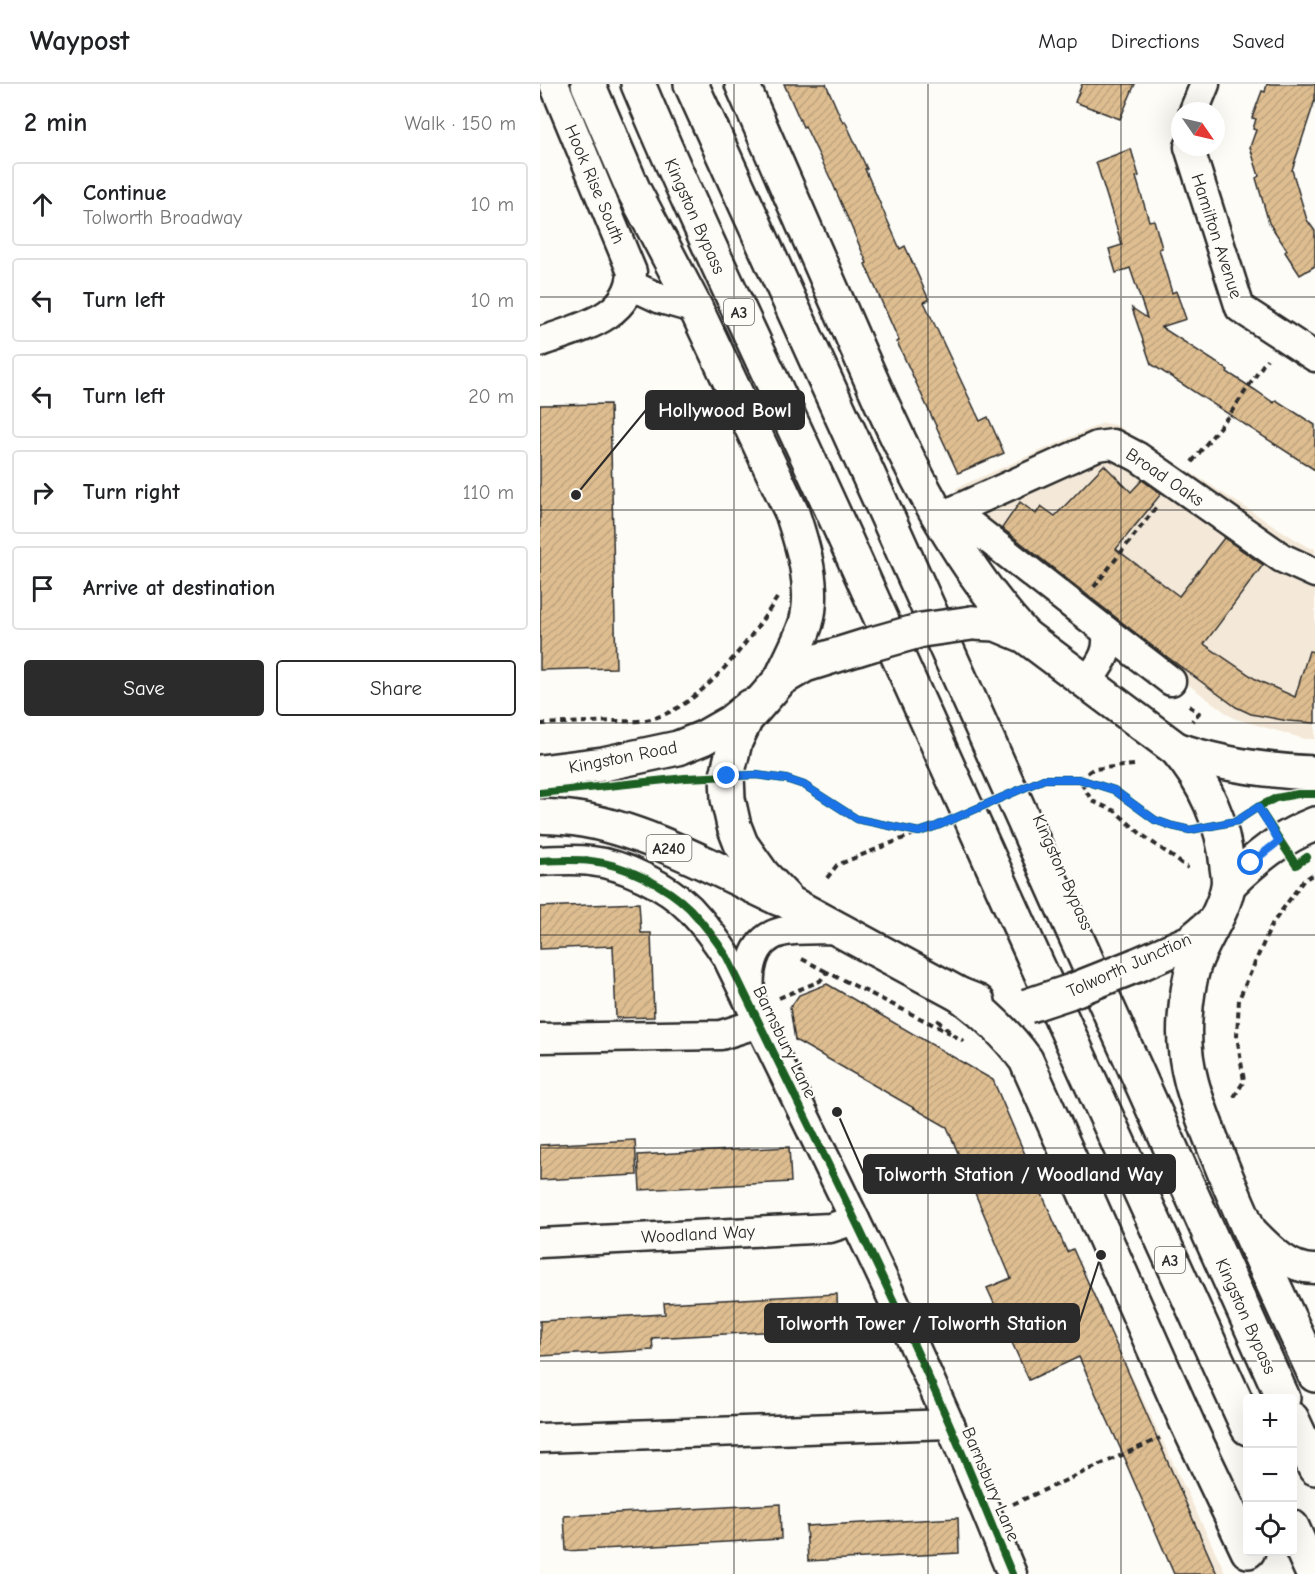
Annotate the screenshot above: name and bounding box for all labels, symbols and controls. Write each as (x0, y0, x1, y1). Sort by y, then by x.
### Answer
text: Waypost (30, 25, 130, 57)
text: Map (1038, 29, 1078, 53)
text: Directions (1111, 29, 1200, 53)
text: Saved (1233, 29, 1285, 53)
north arrow (1171, 102, 1225, 156)
text: 2 min (24, 108, 87, 138)
text: Walk · 150 m (405, 112, 516, 135)
street label: Hook Rise South (560, 121, 629, 247)
street label: Kingston Bypass (660, 155, 729, 277)
street label: Hamilton Avenue (1186, 171, 1247, 301)
text: Continue (83, 180, 166, 206)
icon: ahead (26, 188, 59, 221)
text: 10 m (471, 193, 514, 216)
text: Tolworth Broadway (83, 206, 242, 229)
icon: left (26, 284, 59, 317)
text: Turn left (83, 287, 165, 313)
text: 10 m (471, 289, 514, 312)
road number: A3 (724, 299, 754, 325)
icon: left (26, 380, 59, 413)
text: Turn left (83, 383, 165, 409)
text: 20 m (468, 385, 514, 408)
callout: Hollywood Bowl (646, 391, 804, 429)
text: Hollywood Bowl (658, 399, 792, 422)
street label: Broad Oaks (1122, 444, 1208, 511)
icon: right (26, 476, 59, 509)
text: Turn right (83, 479, 180, 505)
text: 110 m (463, 481, 514, 504)
icon: arrive (26, 572, 59, 605)
text: Arrive at destination (83, 575, 275, 601)
button: Save (24, 660, 264, 716)
button: Share (276, 660, 516, 716)
street label: Kingston Road (567, 737, 679, 778)
route end (713, 762, 739, 788)
street label: Kingston Bypass (1028, 811, 1097, 933)
road number: A240 (646, 835, 692, 861)
route start (1237, 849, 1263, 875)
street label: Tolworth Junction (1064, 929, 1195, 1002)
street label: Barnsbury Lane (748, 983, 821, 1102)
callout: Tolworth Station / Woodland Way (864, 1155, 1175, 1193)
text: Tolworth Station / Woodland Way (875, 1163, 1164, 1186)
street label: Woodland Way (641, 1221, 756, 1248)
road number: A3 (1155, 1247, 1185, 1273)
street label: Kingston Bypass (1211, 1255, 1280, 1377)
callout: Tolworth Tower / Tolworth Station (765, 1304, 1079, 1342)
text: Tolworth Tower / Tolworth Station (777, 1312, 1067, 1335)
map controls (1243, 1394, 1297, 1556)
button: + (1243, 1394, 1297, 1448)
street label: Barnsbury Lane (957, 1424, 1024, 1544)
button: − (1243, 1448, 1297, 1502)
button: locate (1243, 1502, 1297, 1556)

